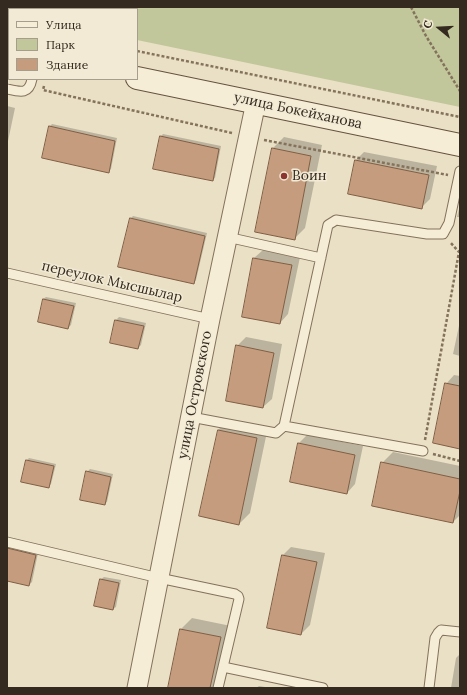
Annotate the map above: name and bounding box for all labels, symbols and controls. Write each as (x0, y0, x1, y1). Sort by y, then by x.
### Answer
legend (8, 8, 138, 80)
north arrow (419, 8, 459, 48)
text: Улица (46, 17, 82, 32)
text: С (420, 19, 435, 30)
text: Парк (46, 37, 75, 52)
text: Здание (46, 57, 88, 72)
street label: улица Бокейханова (232, 89, 364, 133)
place label: Воин (292, 168, 326, 184)
marker: Воин (279, 171, 289, 181)
street label: переулок Мысшылар (40, 258, 184, 306)
street label: улица Островского (174, 329, 216, 461)

